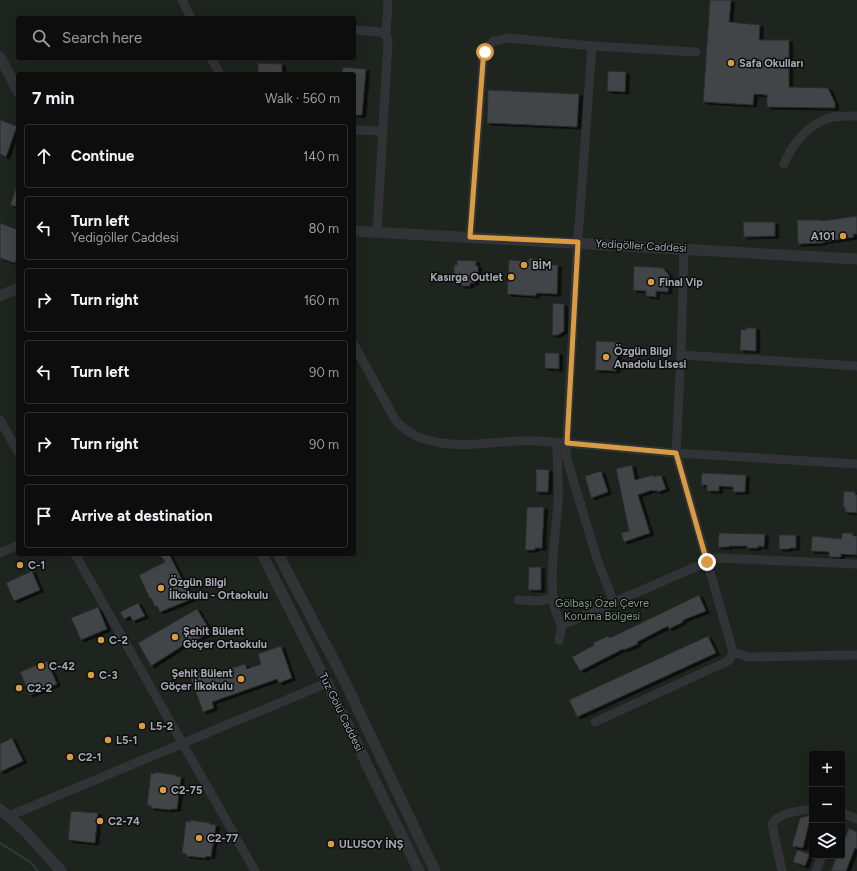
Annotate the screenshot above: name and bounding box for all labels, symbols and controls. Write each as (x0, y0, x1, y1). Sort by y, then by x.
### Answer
search box (16, 16, 356, 60)
icon: search (30, 27, 52, 49)
text: Search here (62, 29, 142, 47)
route start (476, 43, 494, 61)
place label: Safa Okulları (739, 57, 803, 70)
marker: Safa Okulları (726, 58, 736, 68)
text: 7 min (32, 88, 74, 108)
text: Walk · 560 m (265, 91, 340, 106)
icon: ahead (33, 145, 55, 167)
text: Continue (71, 147, 134, 165)
text: 140 m (303, 149, 339, 164)
text: Turn left (71, 212, 129, 230)
icon: left (33, 217, 55, 239)
text: 80 m (308, 221, 339, 236)
text: Yedigöller Caddesi (71, 230, 179, 245)
place label: A101 (811, 230, 835, 243)
marker: A101 (838, 231, 848, 241)
street label: Yedigöller Caddesi (595, 237, 687, 255)
place label: BİM (532, 258, 551, 272)
marker: BİM (519, 260, 529, 270)
place label: Kasırga Outlet (430, 271, 504, 284)
marker: Kasırga Outlet (506, 272, 516, 282)
place label: Final Vip (659, 276, 703, 289)
marker: Final Vip (646, 277, 656, 287)
icon: right (33, 289, 55, 311)
text: Turn right (71, 291, 139, 309)
text: 160 m (304, 293, 339, 308)
place label: Özgün Bilgi Anadolu Lisesi (614, 344, 687, 371)
marker: Özgün Bilgi Anadolu Lisesi (601, 352, 611, 362)
icon: left (33, 361, 55, 383)
text: Turn left (71, 363, 129, 381)
text: 90 m (309, 365, 339, 380)
icon: right (33, 433, 55, 455)
text: Turn right (71, 435, 139, 453)
text: 90 m (309, 437, 339, 452)
icon: arrive (33, 505, 55, 527)
text: Arrive at destination (71, 507, 212, 525)
route end (698, 553, 716, 571)
place label: C-1 (28, 559, 45, 572)
marker: C-1 (15, 560, 25, 570)
place label: Özgün Bilgi İlkokulu - Ortaokulu (169, 575, 268, 602)
marker: Özgün Bilgi İlkokulu - Ortaokulu (156, 583, 166, 593)
park label: Gölbaşı Özel Çevre Koruma Bölgesi (555, 596, 649, 623)
place label: Şehit Bülent Göçer Ortaokulu (183, 625, 267, 651)
marker: Şehit Bülent Göçer Ortaokulu (170, 632, 180, 642)
place label: C-2 (109, 634, 128, 647)
marker: C-2 (96, 635, 106, 645)
place label: C-42 (49, 660, 75, 673)
marker: C-42 (36, 661, 46, 671)
place label: Şehit Bülent Göçer İlkokulu (161, 667, 234, 693)
place label: C-3 (99, 669, 118, 682)
marker: C-3 (86, 670, 96, 680)
street label: Tuz Gölü Caddesi (316, 671, 366, 753)
marker: Şehit Bülent Göçer İlkokulu (236, 674, 246, 684)
place label: C2-2 (27, 682, 52, 695)
marker: C2-2 (14, 683, 24, 693)
place label: L5-2 (150, 720, 173, 733)
marker: L5-2 (137, 721, 147, 731)
place label: L5-1 (116, 734, 137, 747)
marker: L5-1 (103, 735, 113, 745)
place label: C2-1 (78, 751, 101, 764)
map controls (809, 751, 845, 859)
button: + (809, 751, 845, 787)
marker: C2-1 (65, 752, 75, 762)
place label: C2-75 (171, 784, 202, 797)
marker: C2-75 (158, 785, 168, 795)
button: − (809, 787, 845, 823)
place label: C2-74 (108, 815, 140, 828)
marker: C2-74 (95, 816, 105, 826)
button: layers (809, 823, 845, 859)
place label: C2-77 (207, 832, 238, 845)
marker: C2-77 (194, 833, 204, 843)
place label: ULUSOY İNŞ (339, 837, 404, 851)
marker: ULUSOY İNŞ (326, 839, 336, 849)

